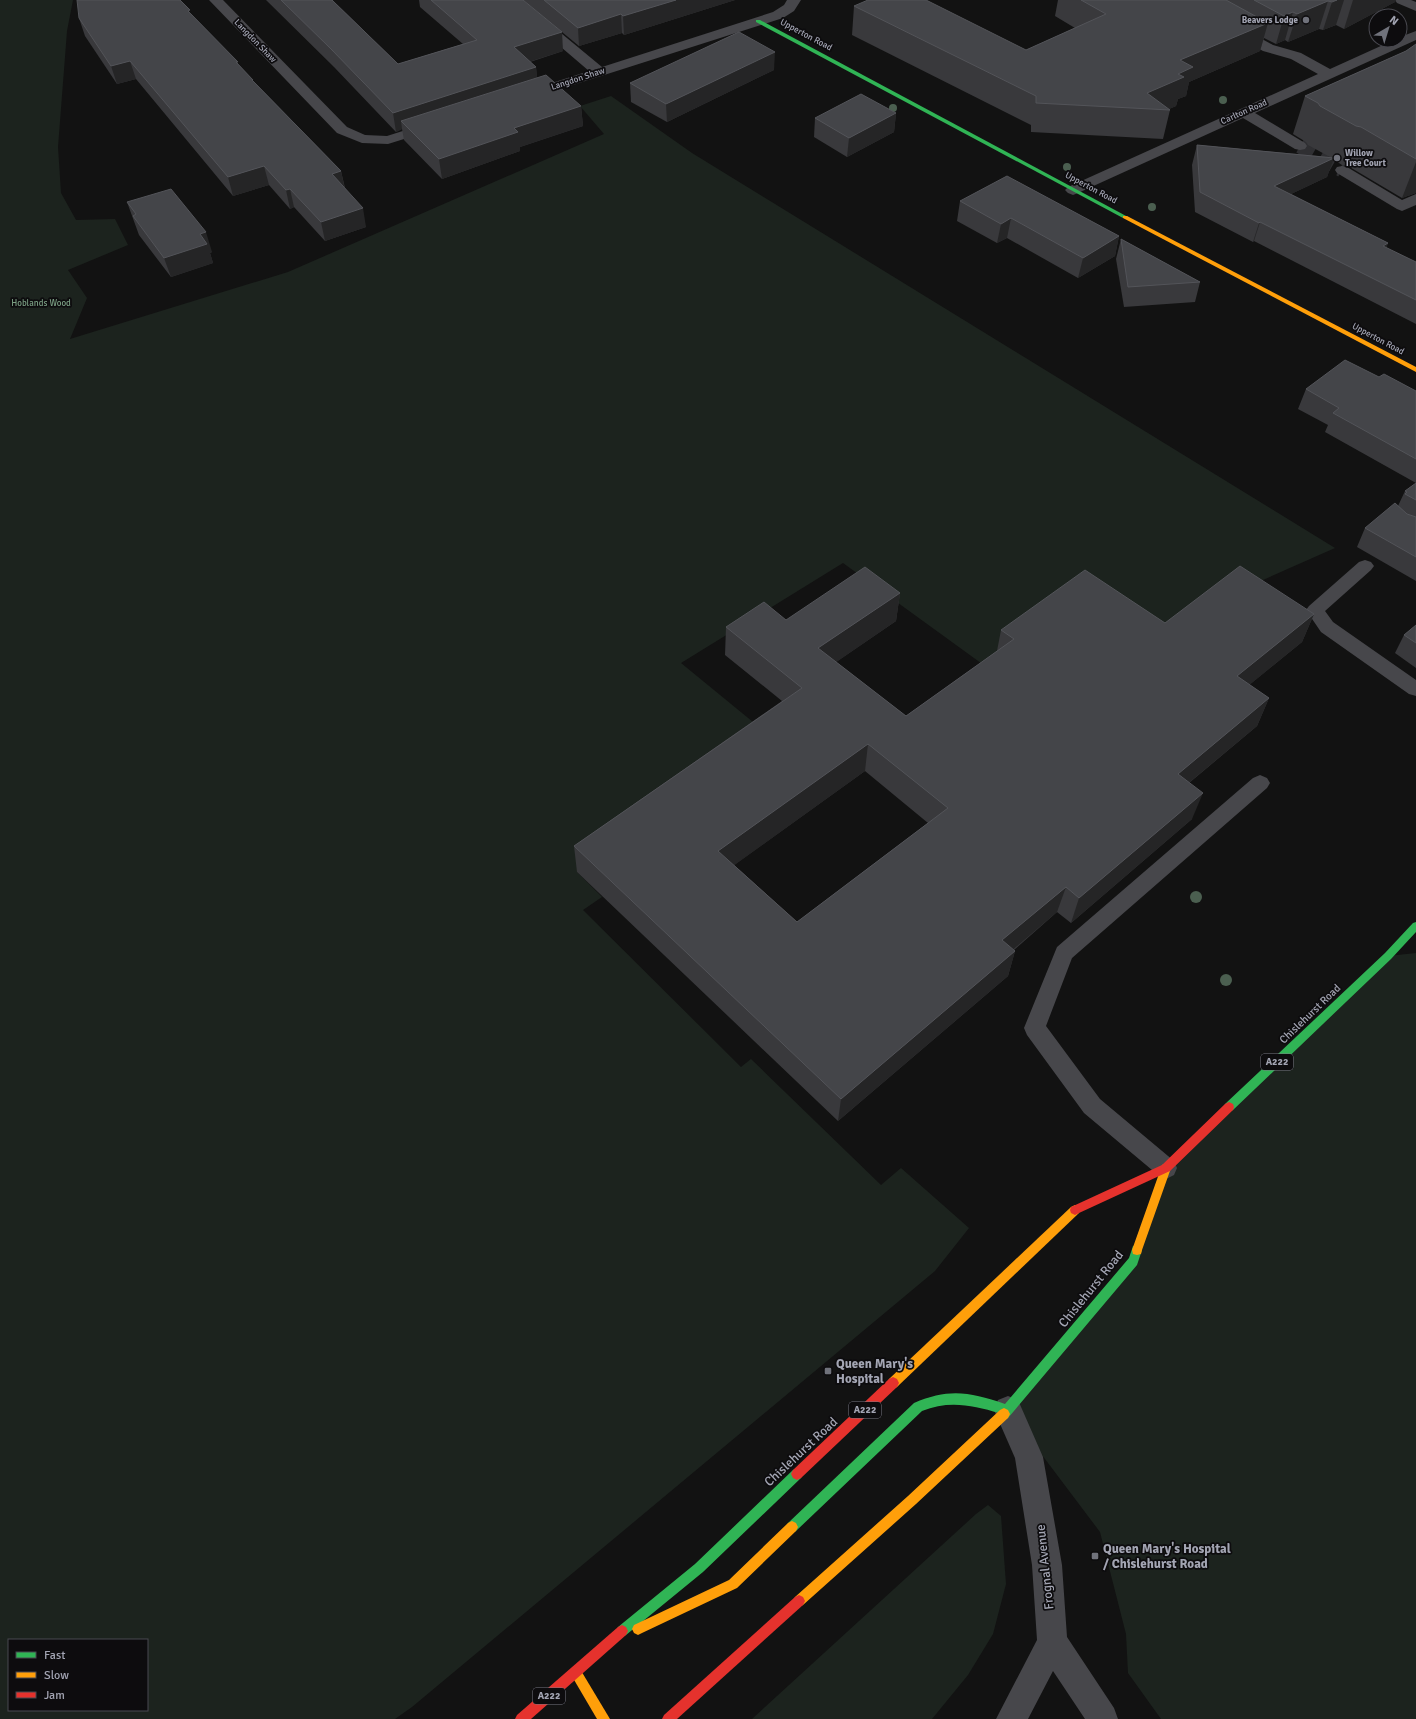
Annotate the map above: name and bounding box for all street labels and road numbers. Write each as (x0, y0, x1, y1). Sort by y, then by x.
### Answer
street label: Langdon Shaw (232, 17, 279, 65)
street label: Upperton Road (778, 17, 834, 53)
street label: Langdon Shaw (550, 65, 607, 93)
street label: Carlton Road (1219, 97, 1269, 127)
street label: Upperton Road (1063, 170, 1119, 206)
street label: Upperton Road (1350, 321, 1406, 357)
street label: Chislehurst Road (1277, 982, 1343, 1046)
road number: A222 (1261, 1054, 1293, 1070)
street label: Chislehurst Road (1055, 1247, 1127, 1331)
road number: A222 (849, 1402, 881, 1418)
street label: Chislehurst Road (761, 1414, 841, 1490)
street label: Frognal Avenue (1033, 1524, 1057, 1610)
road number: A222 (533, 1688, 565, 1704)

